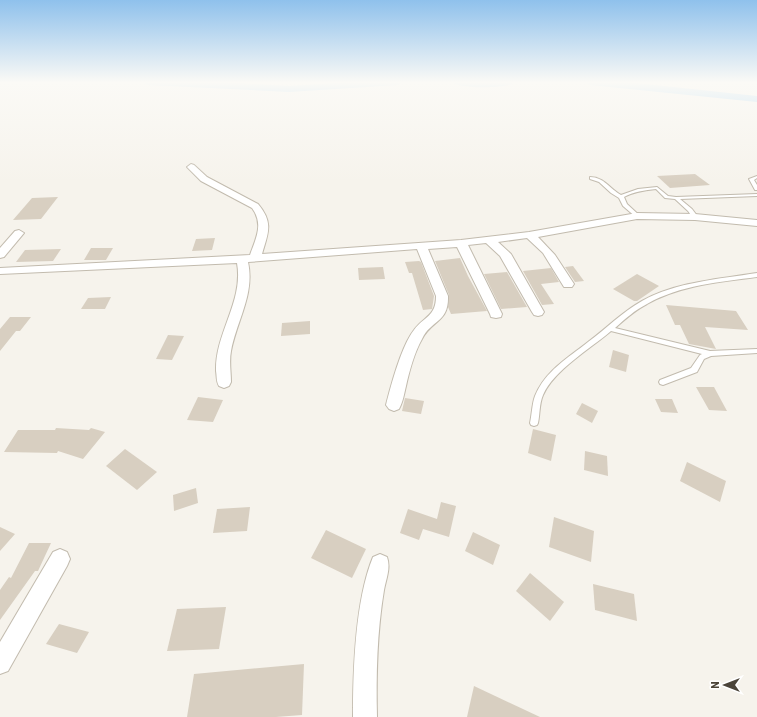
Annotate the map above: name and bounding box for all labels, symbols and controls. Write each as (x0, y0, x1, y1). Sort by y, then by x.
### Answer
north arrow (705, 665, 745, 705)
text: N (708, 681, 721, 689)

